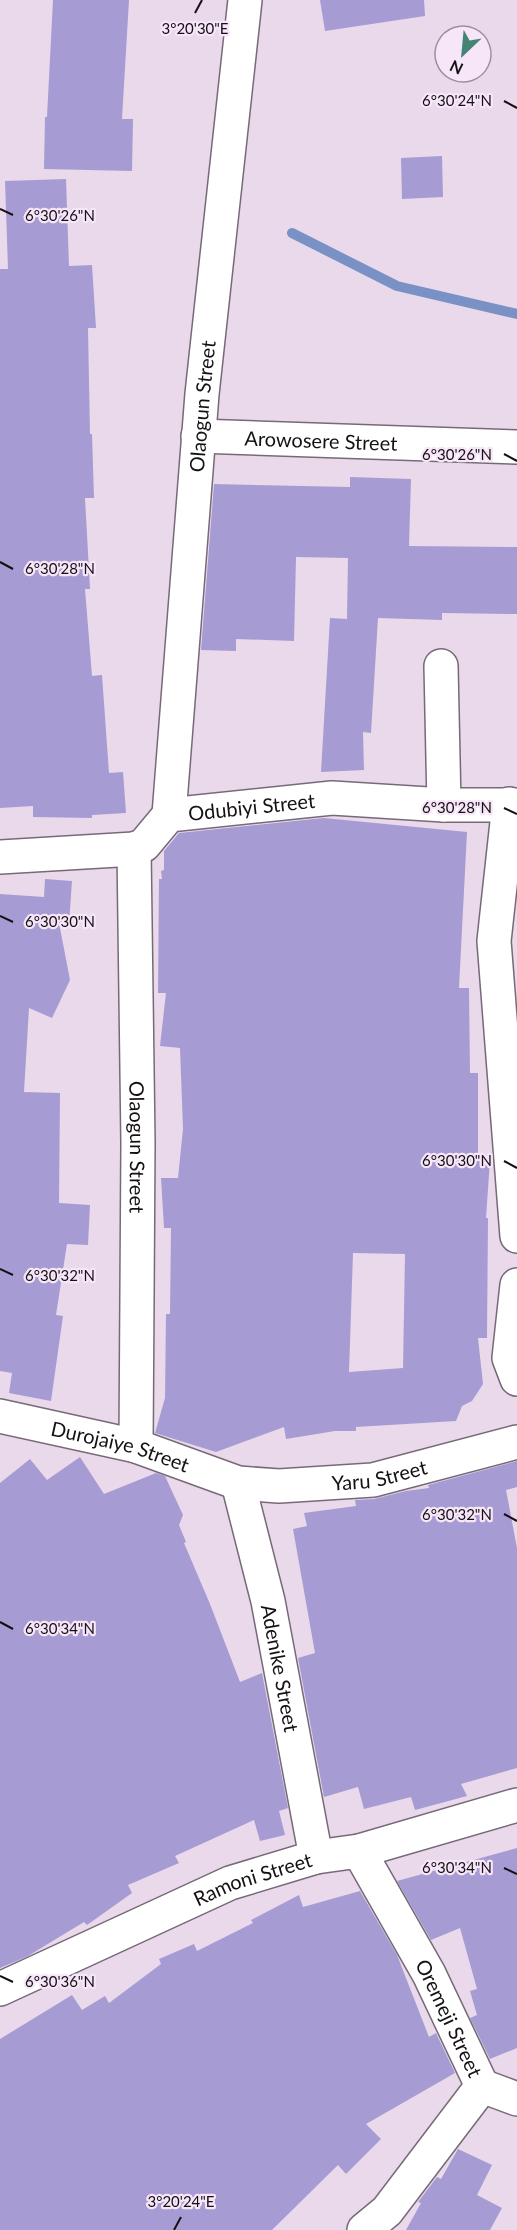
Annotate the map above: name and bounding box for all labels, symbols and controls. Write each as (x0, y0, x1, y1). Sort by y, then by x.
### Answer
text: 3°20'30"E (162, 19, 229, 37)
north arrow (433, 24, 493, 84)
text: N (447, 57, 466, 79)
text: 6°30'24"N (422, 91, 492, 109)
text: 6°30'26"N (25, 206, 95, 224)
street label: Olaogun Street (184, 339, 220, 473)
street label: Arowosere Street (244, 426, 398, 455)
text: 6°30'26"N (422, 445, 492, 463)
text: 6°30'28"N (25, 559, 95, 577)
street label: Odubiyi Street (187, 788, 316, 825)
text: 6°30'28"N (422, 798, 492, 816)
text: 6°30'30"N (25, 912, 95, 930)
street label: Olaogun Street (125, 1081, 150, 1213)
text: 6°30'30"N (422, 1151, 492, 1169)
text: 6°30'32"N (25, 1266, 95, 1284)
street label: Durojaiye Street (49, 1416, 193, 1476)
street label: Yaru Street (331, 1454, 429, 1495)
text: 6°30'32"N (422, 1505, 492, 1523)
street label: Adenike Street (257, 1602, 304, 1734)
text: 6°30'34"N (25, 1619, 95, 1637)
street label: Ramoni Street (189, 1847, 315, 1910)
text: 6°30'34"N (422, 1858, 492, 1876)
street label: Oremeji Street (411, 1955, 488, 2081)
text: 6°30'36"N (25, 1972, 95, 1990)
text: 3°20'24"E (148, 2192, 215, 2210)

